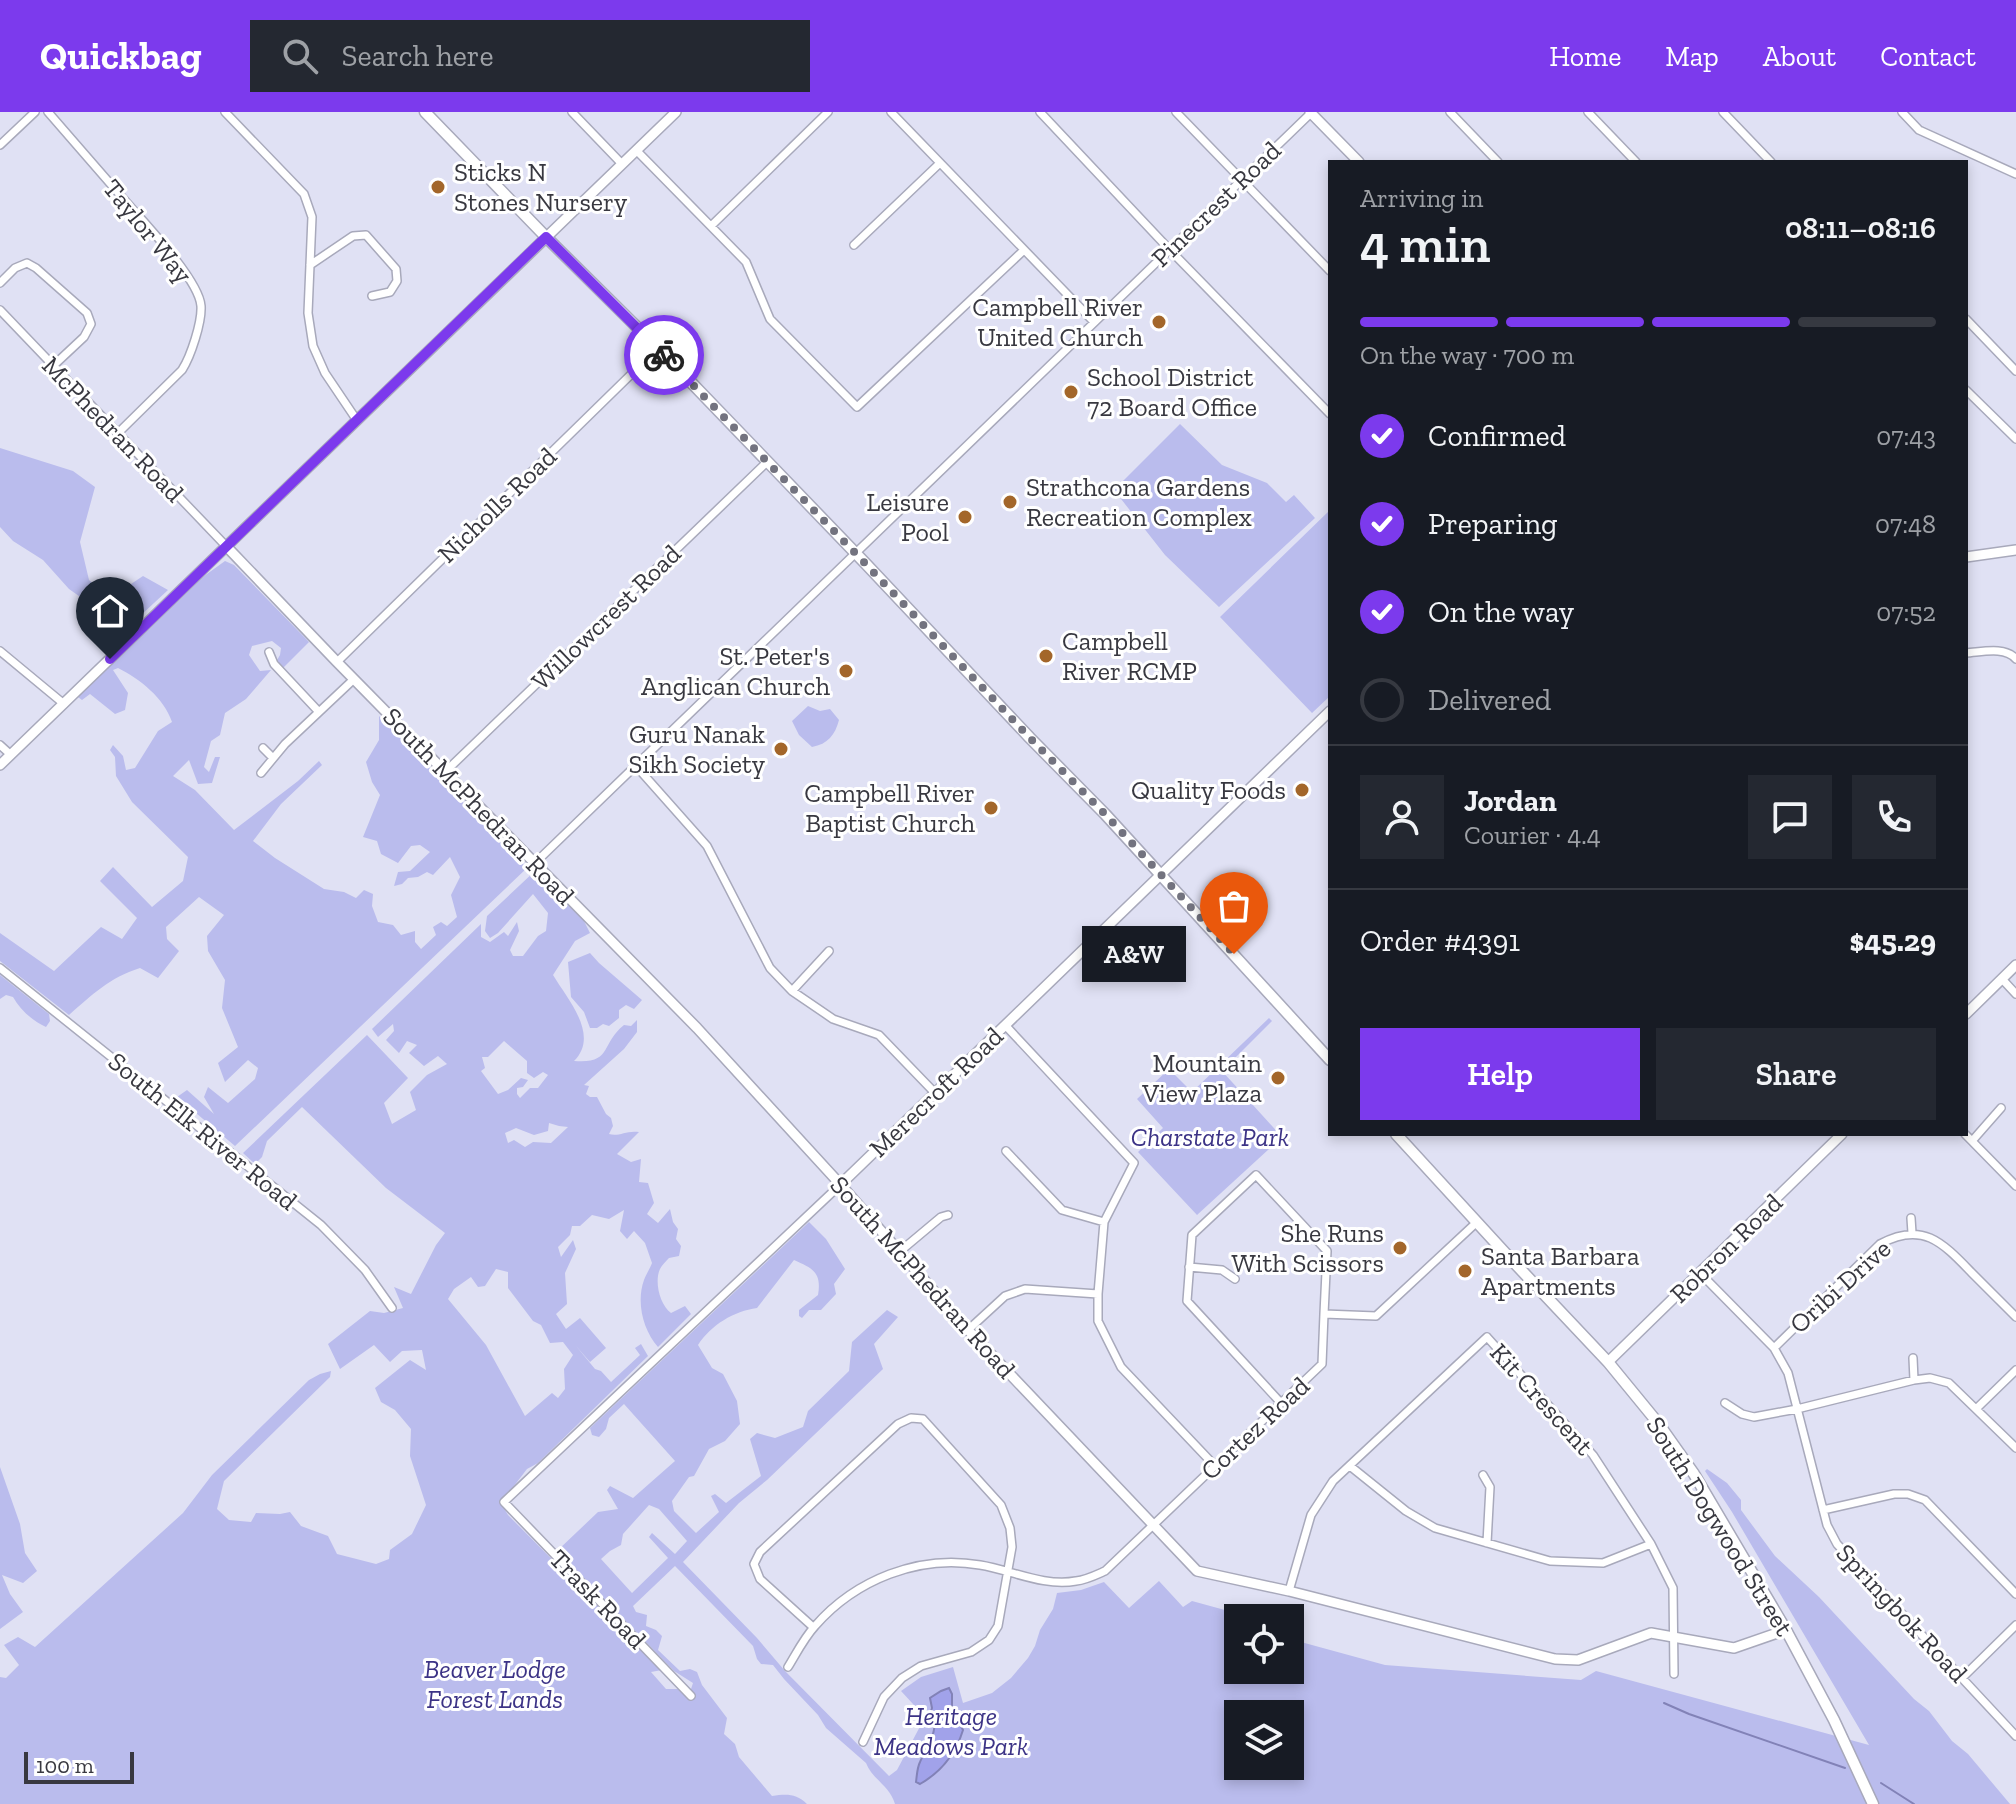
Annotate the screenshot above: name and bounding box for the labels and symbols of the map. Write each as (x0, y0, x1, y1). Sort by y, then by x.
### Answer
street label: Pinecrest Road (1145, 134, 1287, 274)
place label: Sticks N Stones Nursery (454, 156, 628, 218)
street label: Taylor Way (96, 173, 200, 290)
marker: Sticks N Stones Nursery (429, 178, 447, 196)
place label: Campbell River United Church (972, 291, 1143, 353)
marker: Campbell River United Church (1150, 313, 1168, 331)
courier (624, 315, 704, 395)
street label: McPhedran Road (35, 349, 191, 509)
place label: School District 72 Board Office (1087, 361, 1257, 423)
marker: School District 72 Board Office (1062, 383, 1080, 401)
street label: Nicholls Road (431, 440, 563, 570)
place label: Strathcona Gardens Recreation Complex (1026, 471, 1252, 533)
place label: Leisure Pool (866, 486, 949, 548)
marker: Strathcona Gardens Recreation Complex (1001, 493, 1019, 511)
marker: Leisure Pool (956, 508, 974, 526)
street label: Willowcrest Road (525, 538, 687, 696)
pin (76, 577, 144, 659)
place label: Campbell River RCMP (1062, 625, 1197, 687)
place label: St. Peter's Anglican Church (641, 640, 830, 702)
marker: Campbell River RCMP (1037, 647, 1055, 665)
marker: St. Peter's Anglican Church (837, 662, 855, 680)
street label: South McPhedran Road (377, 701, 581, 911)
place label: Guru Nanak Sikh Society (628, 718, 766, 780)
marker: Guru Nanak Sikh Society (772, 740, 790, 758)
place label: Quality Foods (1131, 774, 1286, 806)
place label: Campbell River Baptist Church (804, 777, 975, 839)
marker: Quality Foods (1293, 781, 1311, 799)
marker: Campbell River Baptist Church (982, 799, 1000, 817)
pin (1200, 872, 1268, 954)
callout: A&W (1082, 926, 1186, 982)
street label: Merecroft Road (862, 1020, 1010, 1164)
street label: South Elk River Road (102, 1045, 304, 1217)
place label: Mountain View Plaza (1141, 1047, 1262, 1109)
marker: Mountain View Plaza (1269, 1069, 1287, 1087)
park label: Charstate Park (1131, 1121, 1289, 1153)
street label: South McPhedran Road (824, 1169, 1022, 1385)
street label: Robron Road (1663, 1187, 1789, 1309)
place label: She Runs With Scissors (1231, 1217, 1384, 1279)
street label: Oribi Drive (1783, 1232, 1897, 1340)
marker: She Runs With Scissors (1391, 1239, 1409, 1257)
place label: Santa Barbara Apartments (1481, 1240, 1640, 1302)
marker: Santa Barbara Apartments (1456, 1262, 1474, 1280)
street label: Kit Crescent (1483, 1336, 1601, 1462)
street label: Cortez Road (1194, 1370, 1316, 1486)
street label: South Dogwood Street (1640, 1410, 1801, 1642)
street label: Springbok Road (1830, 1537, 1974, 1689)
street label: Trask Road (543, 1543, 653, 1655)
park label: Beaver Lodge Forest Lands (424, 1653, 566, 1715)
park label: Heritage Meadows Park (874, 1700, 1028, 1762)
scale bar (24, 1748, 134, 1784)

